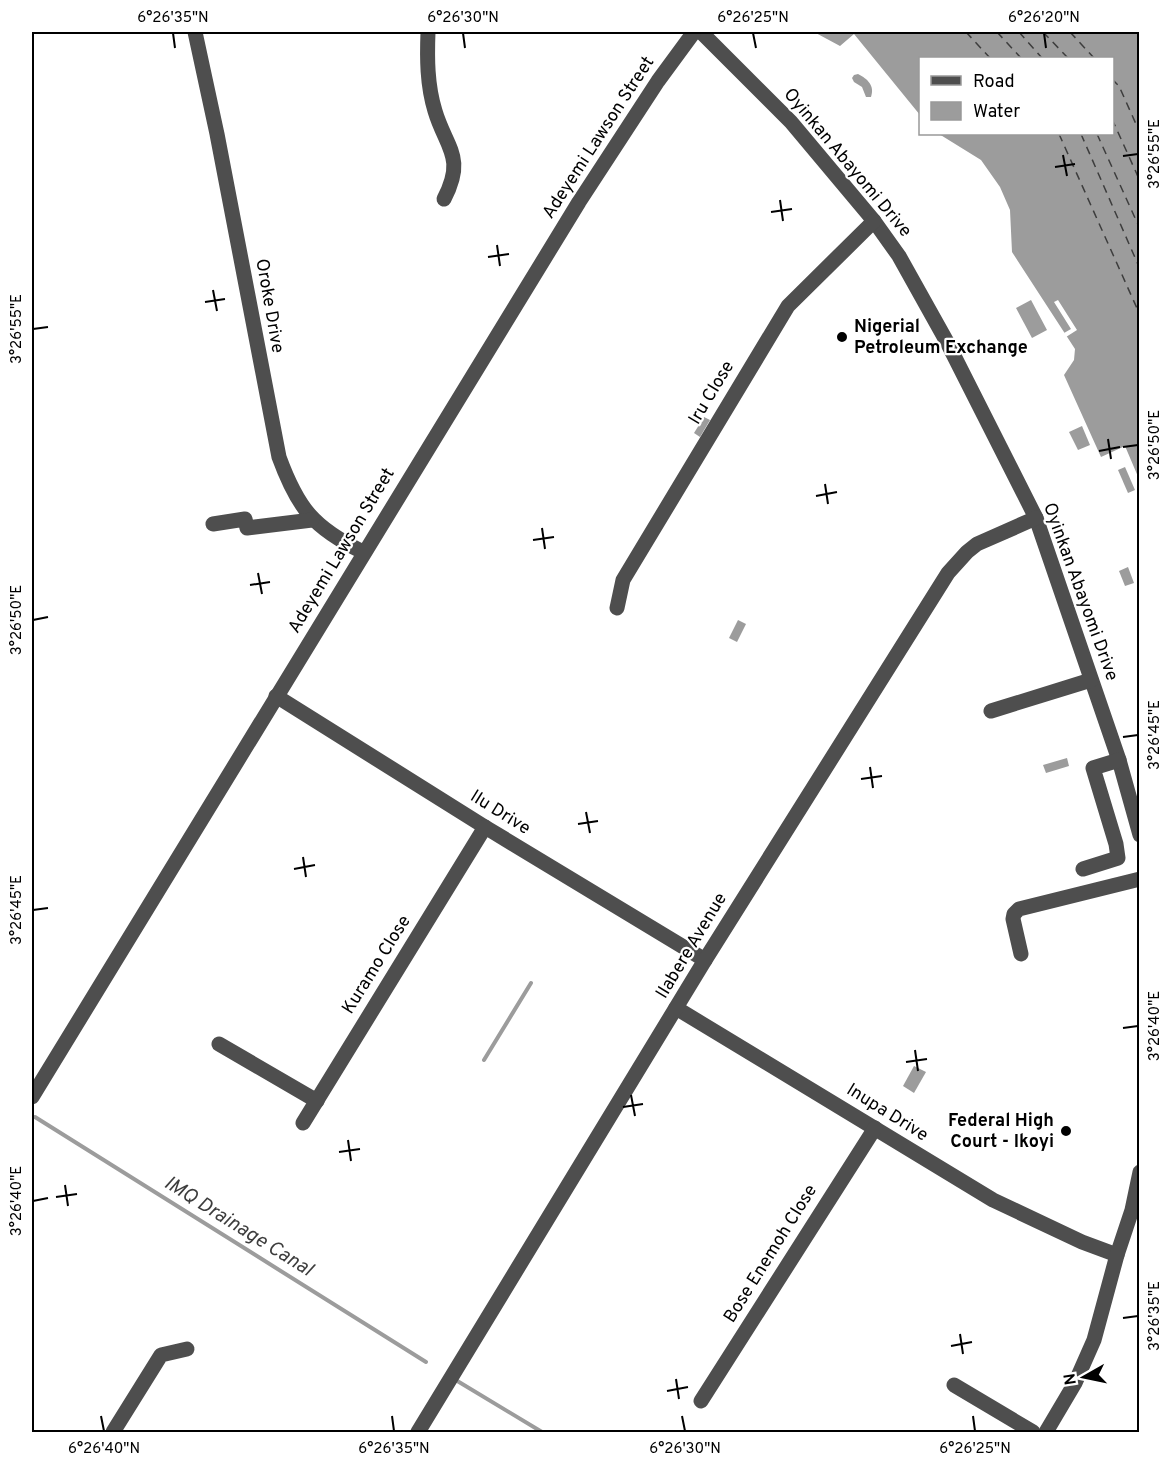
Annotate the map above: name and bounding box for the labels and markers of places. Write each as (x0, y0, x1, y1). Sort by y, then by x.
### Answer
place label: Nigerial Petroleum Exchange (854, 316, 1028, 360)
marker: Nigerial Petroleum Exchange (835, 330, 849, 344)
place label: Federal High Court - Ikoyi (948, 1110, 1054, 1154)
marker: Federal High Court - Ikoyi (1059, 1124, 1073, 1138)

